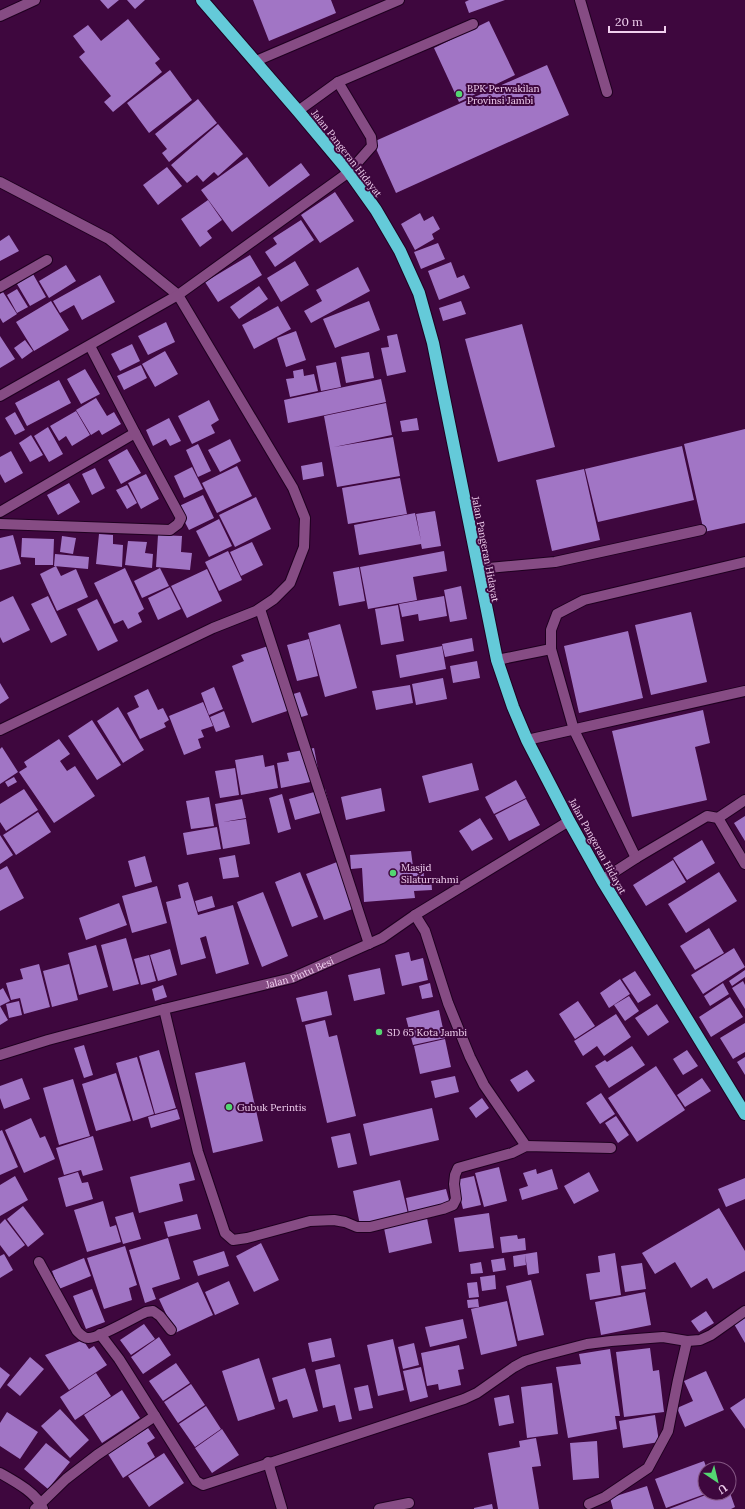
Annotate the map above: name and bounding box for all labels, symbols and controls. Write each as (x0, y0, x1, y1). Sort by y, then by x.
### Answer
scale bar (609, 8, 665, 34)
text: 20 m (615, 14, 643, 29)
place label: BPK Perwakilan Provinsi Jambi (467, 82, 540, 107)
marker: BPK Perwakilan Provinsi Jambi (454, 89, 464, 99)
street label: Jalan Pangeran Hidayat (308, 106, 385, 200)
street label: Jalan Pangeran Hidayat (469, 494, 502, 603)
street label: Jalan Pangeran Hidayat (565, 795, 629, 896)
place label: Masjid Silaturrahmi (401, 861, 459, 886)
marker: Masjid Silaturrahmi (388, 868, 398, 878)
street label: Jalan Pintu Besi (263, 954, 336, 991)
place label: SD 65 Kota Jambi (387, 1026, 467, 1039)
marker: SD 65 Kota Jambi (374, 1027, 384, 1037)
place label: Gubuk Perintis (237, 1101, 307, 1114)
marker: Gubuk Perintis (224, 1102, 234, 1112)
north arrow (697, 1461, 737, 1501)
text: U (715, 1481, 730, 1498)

